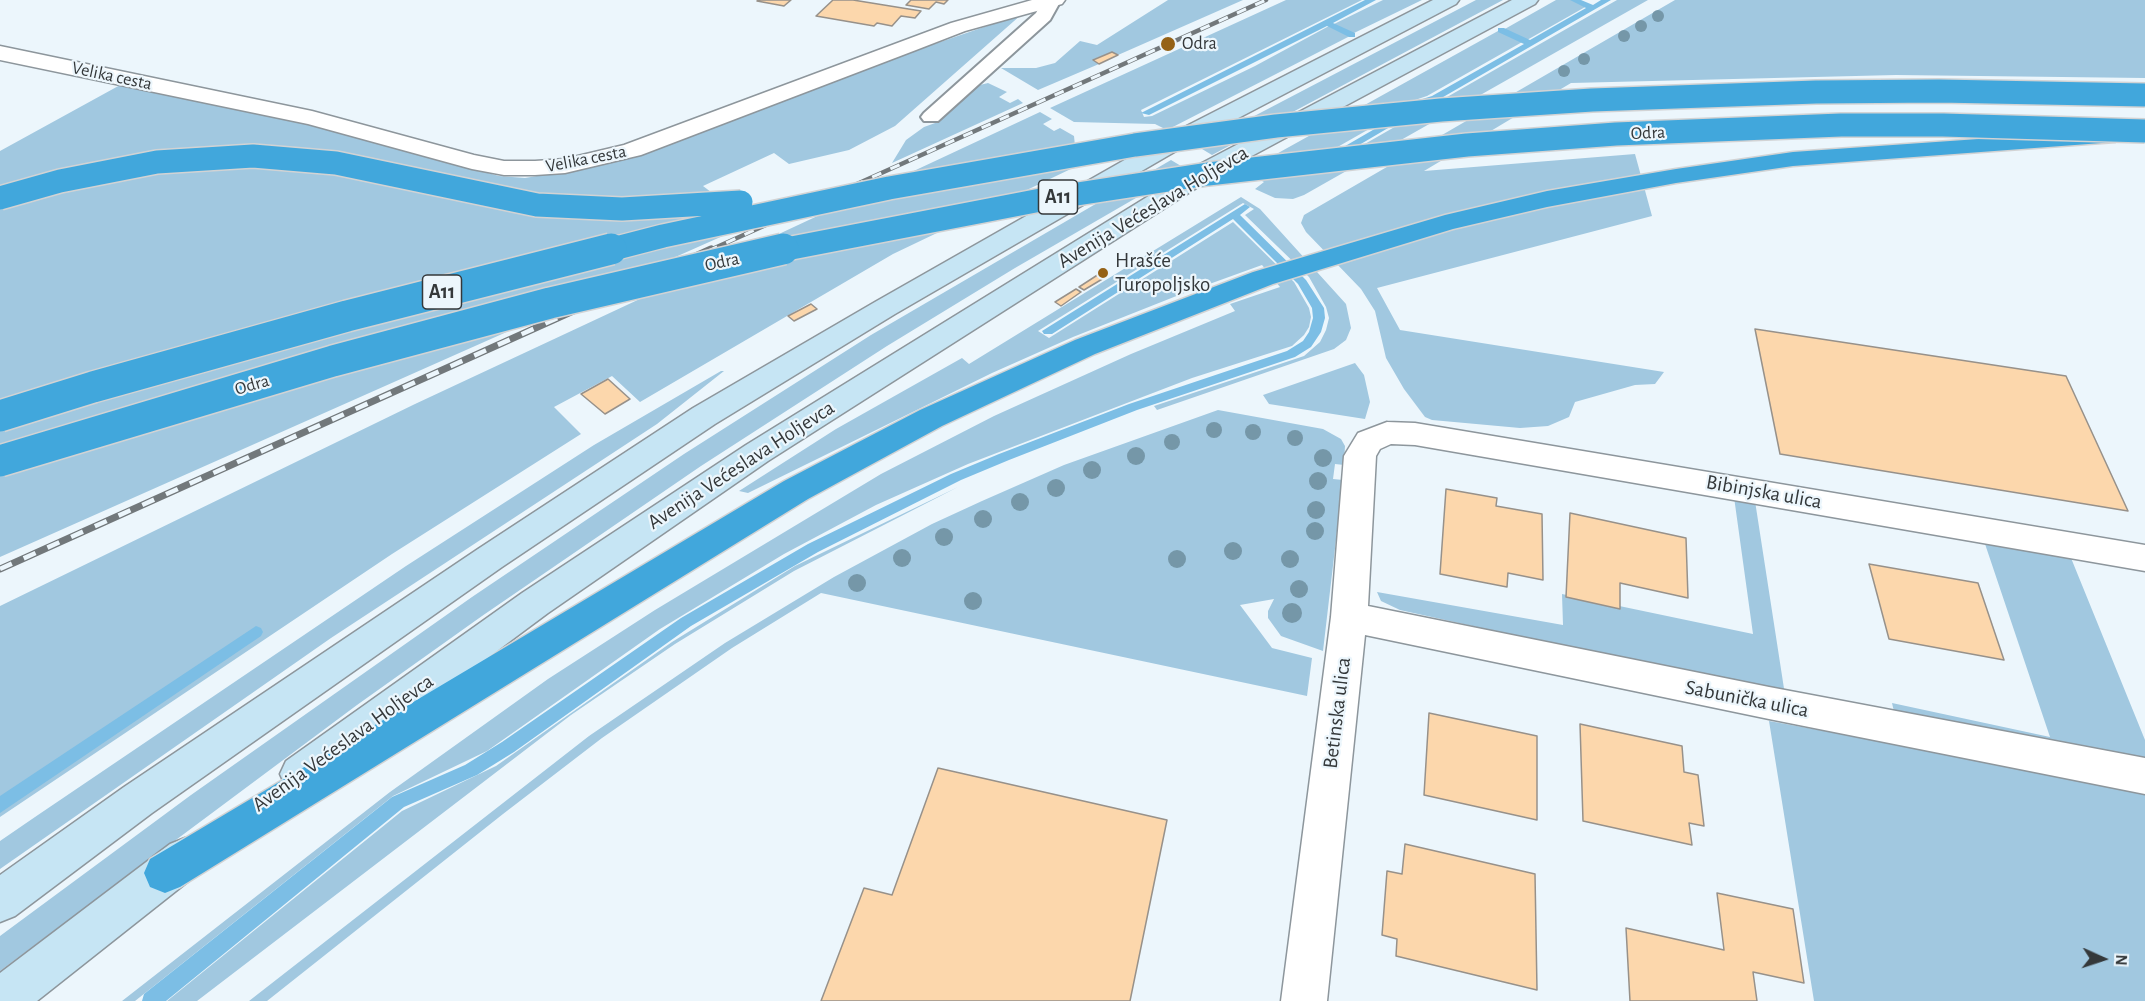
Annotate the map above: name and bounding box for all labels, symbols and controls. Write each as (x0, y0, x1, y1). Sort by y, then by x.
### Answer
place label: Odra (1182, 33, 1217, 55)
marker: Odra (1159, 35, 1177, 53)
street label: Velika cesta (70, 57, 154, 95)
street label: Odra (1630, 121, 1666, 145)
street label: Avenija Većeslava Holjevca (1053, 140, 1253, 274)
street label: Velika cesta (544, 141, 628, 177)
road number: A11 (1038, 180, 1078, 214)
street label: Odra (703, 248, 741, 276)
place label: Hrašće Turopoljsko (1115, 248, 1210, 298)
marker: Hrašće Turopoljsko (1096, 266, 1110, 280)
road number: A11 (422, 275, 462, 309)
street label: Odra (232, 370, 272, 400)
street label: Avenija Većeslava Holjevca (643, 395, 839, 535)
street label: Bibinjska ulica (1704, 469, 1824, 515)
street label: Betinska ulica (1318, 656, 1356, 770)
street label: Avenija Većeslava Holjevca (247, 669, 439, 817)
street label: Sabunička ulica (1683, 675, 1811, 723)
north arrow (2073, 929, 2133, 989)
text: N (2113, 954, 2129, 966)

